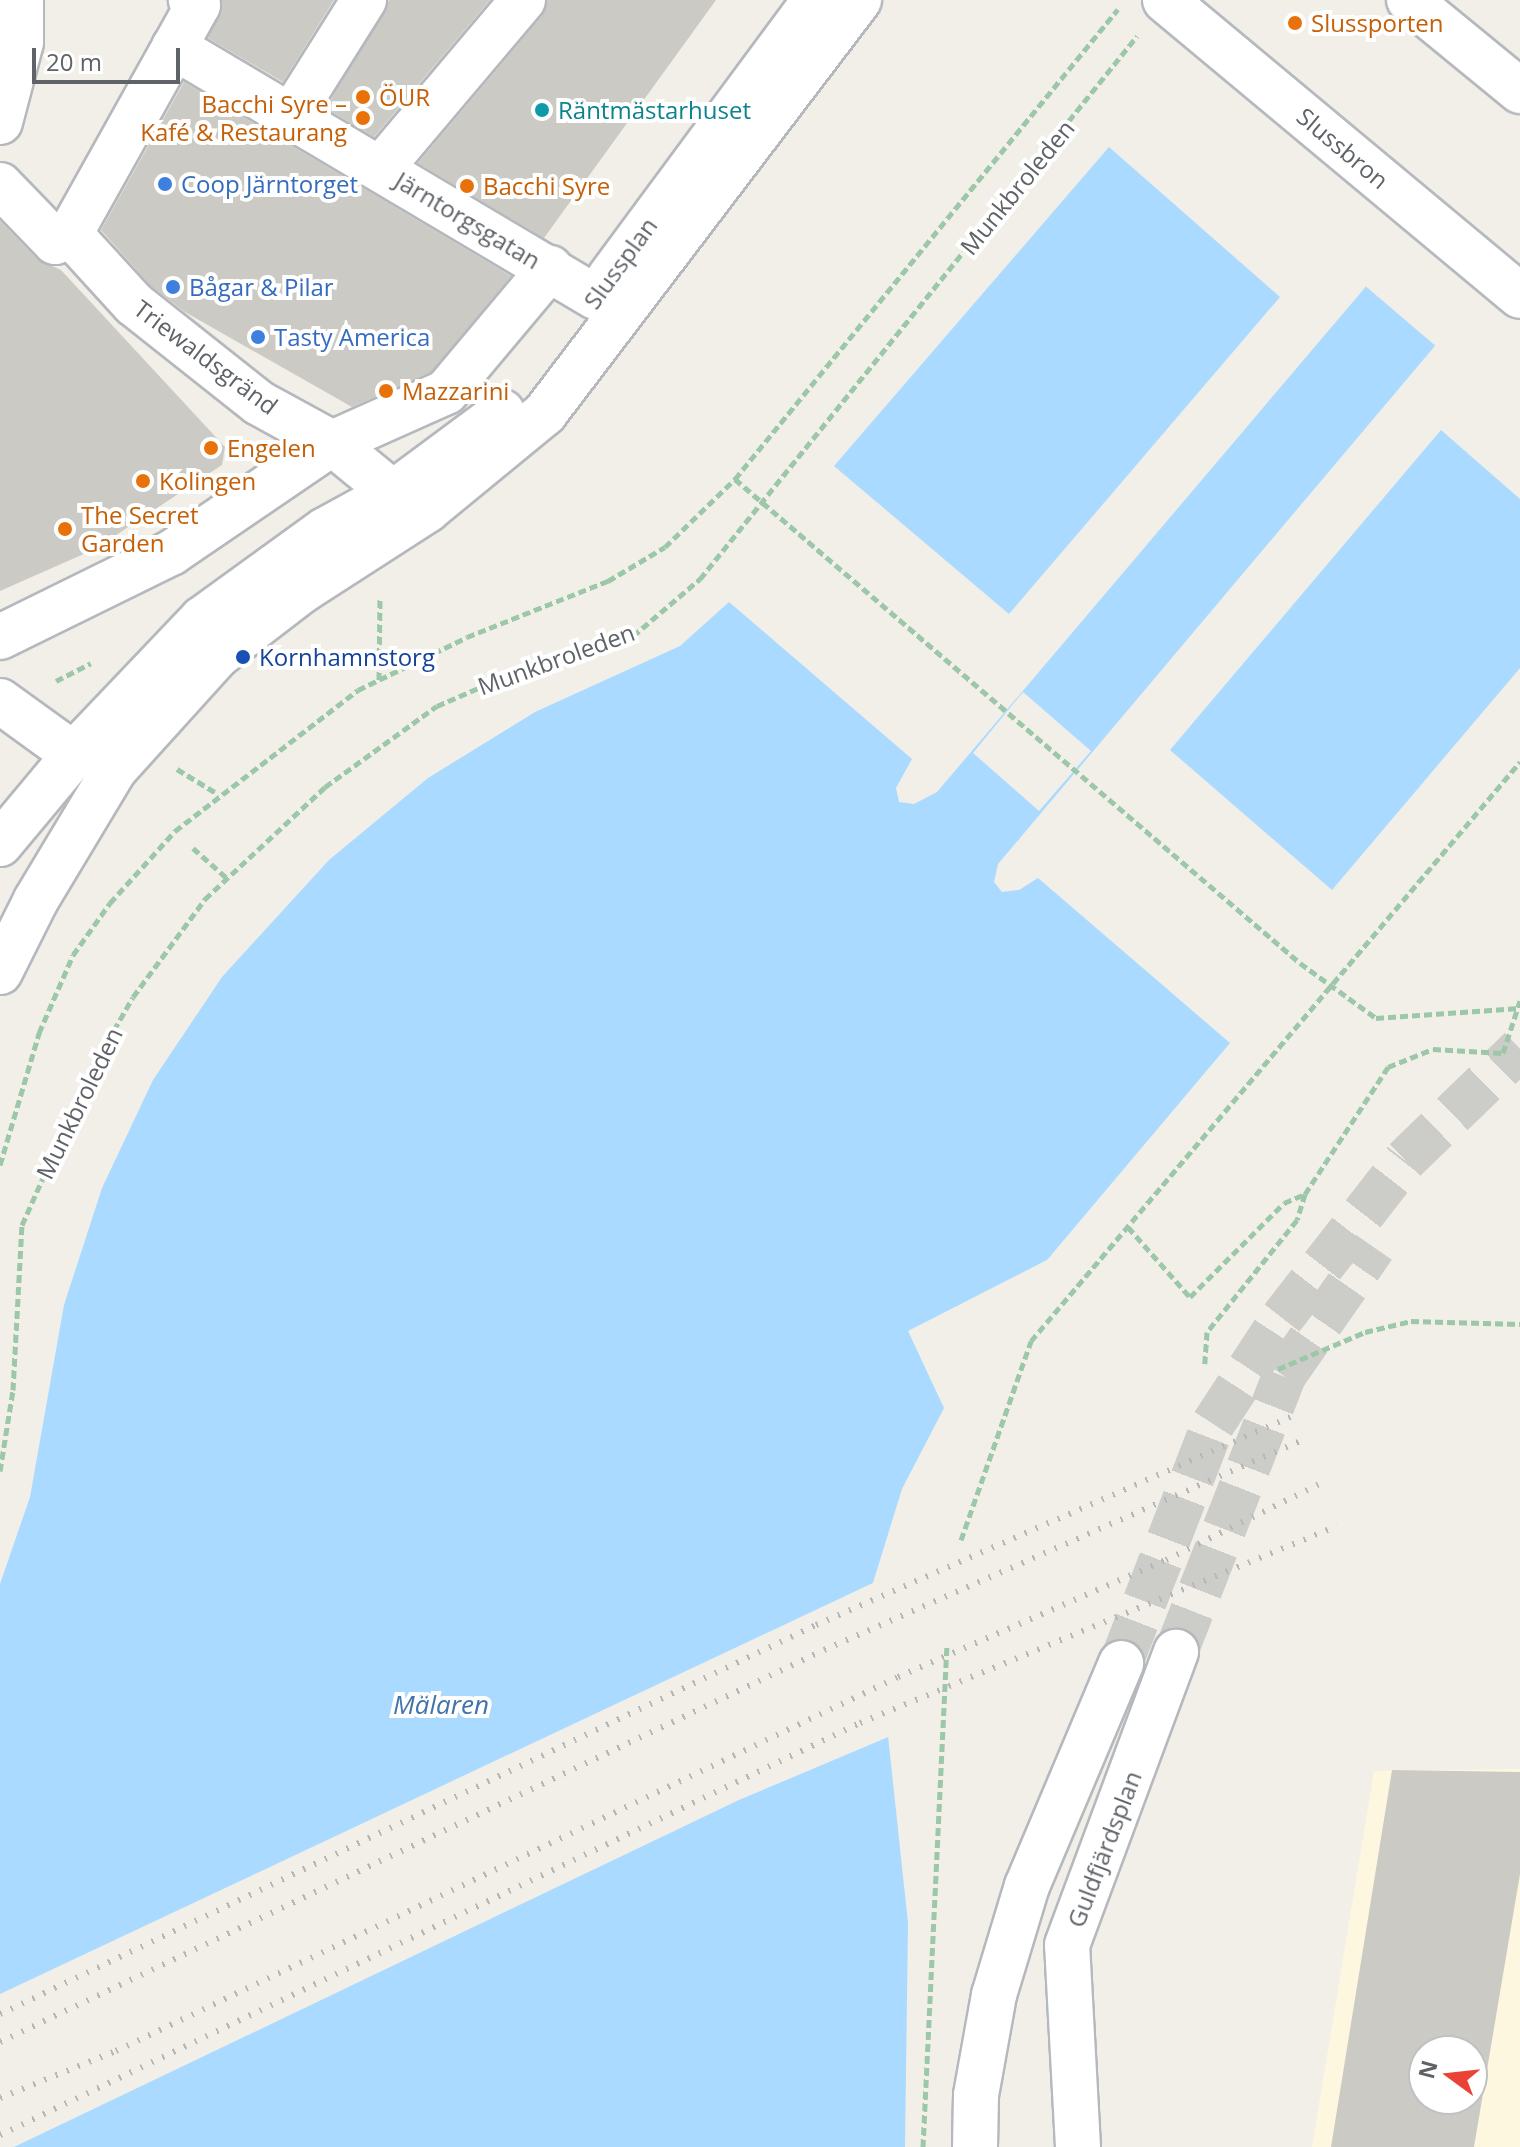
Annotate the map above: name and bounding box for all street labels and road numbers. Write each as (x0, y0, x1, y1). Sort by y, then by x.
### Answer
street label: Slussbron (1291, 101, 1395, 195)
street label: Munkbroleden (954, 114, 1080, 260)
street label: Järntorgsgatan (390, 165, 546, 275)
street label: Slussplan (577, 212, 663, 314)
street label: Triewaldsgränd (129, 294, 283, 420)
street label: Munkbroleden (474, 617, 638, 701)
street label: Munkbroleden (30, 1023, 128, 1183)
street label: Guldfjärdsplan (1061, 1767, 1147, 1931)

